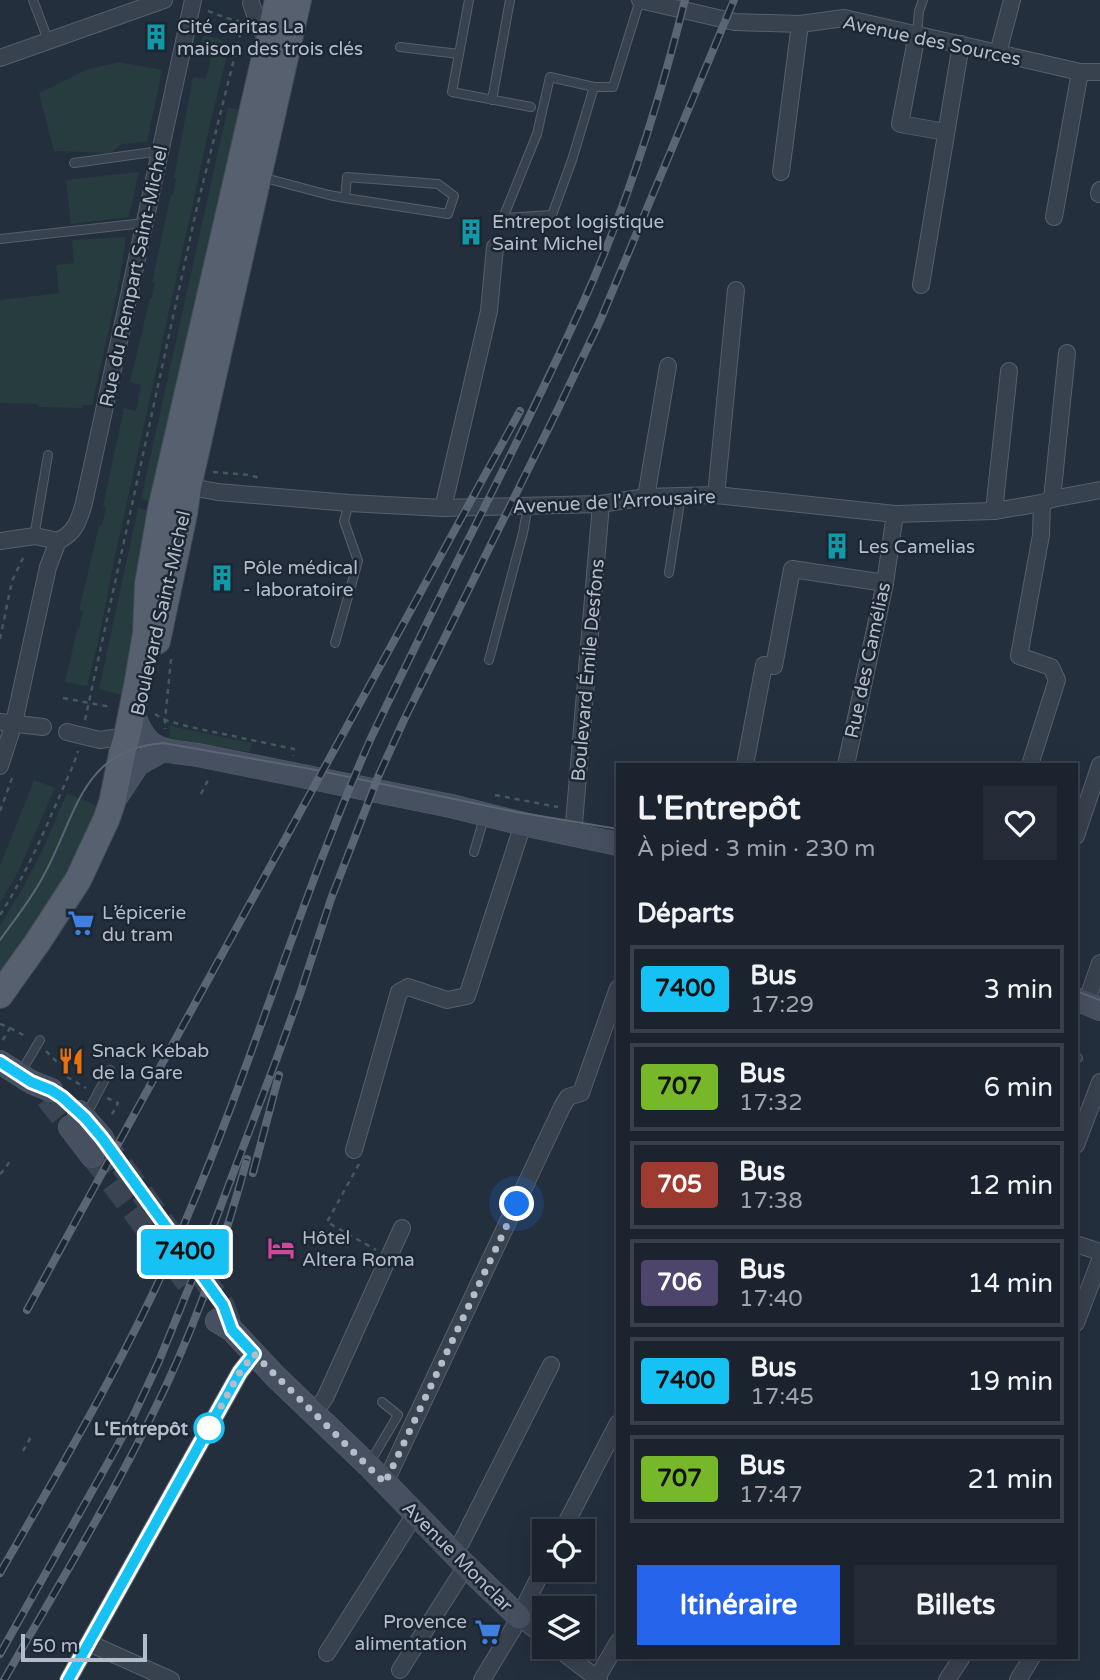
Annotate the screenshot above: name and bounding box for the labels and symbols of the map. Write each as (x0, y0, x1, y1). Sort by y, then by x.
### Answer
street label: Avenue des Sources (841, 11, 1023, 71)
place label: Cité caritas La maison des trois clés (177, 16, 363, 60)
building icon: Cité caritas La maison des trois clés (141, 22, 171, 52)
street label: Rue du Rempart Saint-Michel (95, 143, 172, 409)
place label: Entrepot logistique Saint Michel (492, 211, 664, 255)
building icon: Entrepot logistique Saint Michel (456, 217, 486, 247)
street label: Avenue de l'Arrousaire (512, 486, 716, 518)
street label: Boulevard Saint-Michel (127, 509, 195, 718)
building icon: Les Camelias (822, 531, 852, 561)
place label: Les Camelias (858, 536, 975, 558)
place label: Pôle médical - laboratoire (243, 557, 358, 601)
street label: Boulevard Émile Desfons (567, 558, 609, 782)
building icon: Pôle médical - laboratoire (207, 563, 237, 593)
street label: Rue des Camélias (841, 580, 895, 740)
place label: L’épicerie du tram (102, 902, 186, 946)
supermarket icon: L’épicerie du tram (66, 908, 96, 938)
place label: Snack Kebab de la Gare (92, 1040, 209, 1084)
restaurant icon: Snack Kebab de la Gare (56, 1046, 86, 1076)
your location (499, 1186, 534, 1221)
place label: Hôtel Altera Roma (302, 1227, 415, 1271)
line badge: 7400 (136, 1229, 234, 1275)
hotel icon: Hôtel Altera Roma (266, 1233, 296, 1263)
marker: L'Entrepôt (194, 1413, 224, 1443)
place label: L'Entrepôt (94, 1418, 189, 1441)
street label: Avenue Monclar (398, 1497, 518, 1617)
place label: Provence alimentation (355, 1611, 467, 1655)
supermarket icon: Provence alimentation (473, 1617, 503, 1647)
scale bar (21, 1631, 147, 1663)

